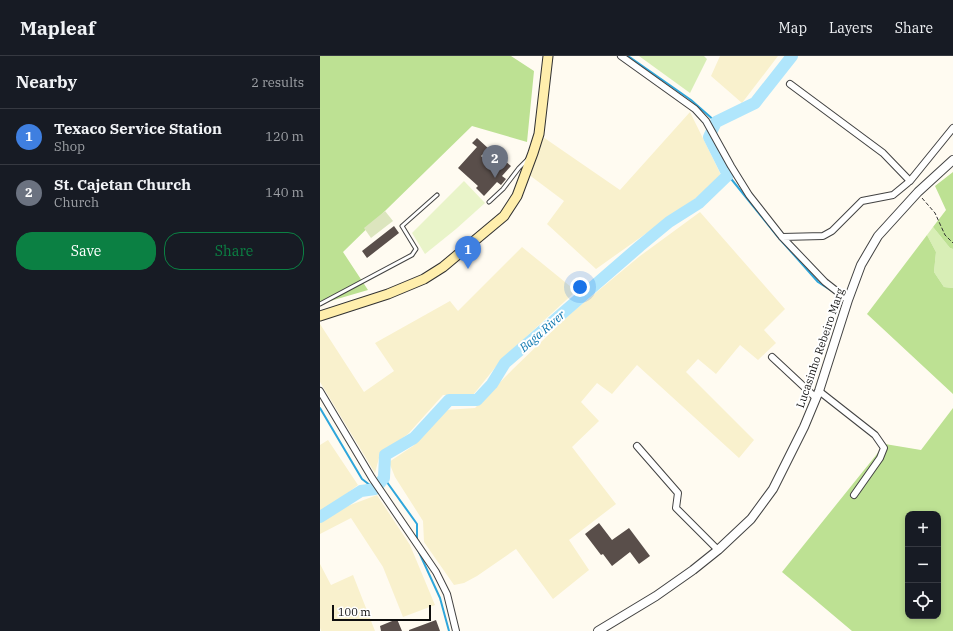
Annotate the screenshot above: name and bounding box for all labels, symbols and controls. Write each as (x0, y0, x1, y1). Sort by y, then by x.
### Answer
text: Mapleaf (20, 16, 95, 40)
text: Map (779, 19, 807, 37)
text: Layers (829, 19, 873, 37)
text: Share (895, 19, 933, 37)
text: Nearby (16, 71, 77, 93)
text: 2 results (251, 74, 304, 91)
text: Texaco Service Station (54, 119, 222, 138)
text: 1 (25, 128, 33, 145)
text: 120 m (265, 128, 304, 145)
text: Shop (54, 138, 85, 155)
pin: 2 (482, 145, 508, 178)
text: St. Cajetan Church (54, 175, 191, 194)
text: 2 (25, 184, 33, 201)
text: 140 m (265, 184, 304, 201)
text: Church (54, 194, 99, 211)
button: Save (16, 232, 156, 270)
button: Share (164, 232, 304, 270)
pin: 1 (455, 236, 481, 269)
your location (570, 277, 590, 297)
street label: Lucasinho Rebeiro Marg (793, 286, 847, 410)
water label: Baga River (515, 307, 568, 356)
map controls (905, 511, 941, 619)
button: + (905, 511, 941, 547)
button: − (905, 547, 941, 583)
button: locate (905, 583, 941, 619)
scale bar (332, 603, 431, 622)
text: 100 m (338, 605, 371, 619)

